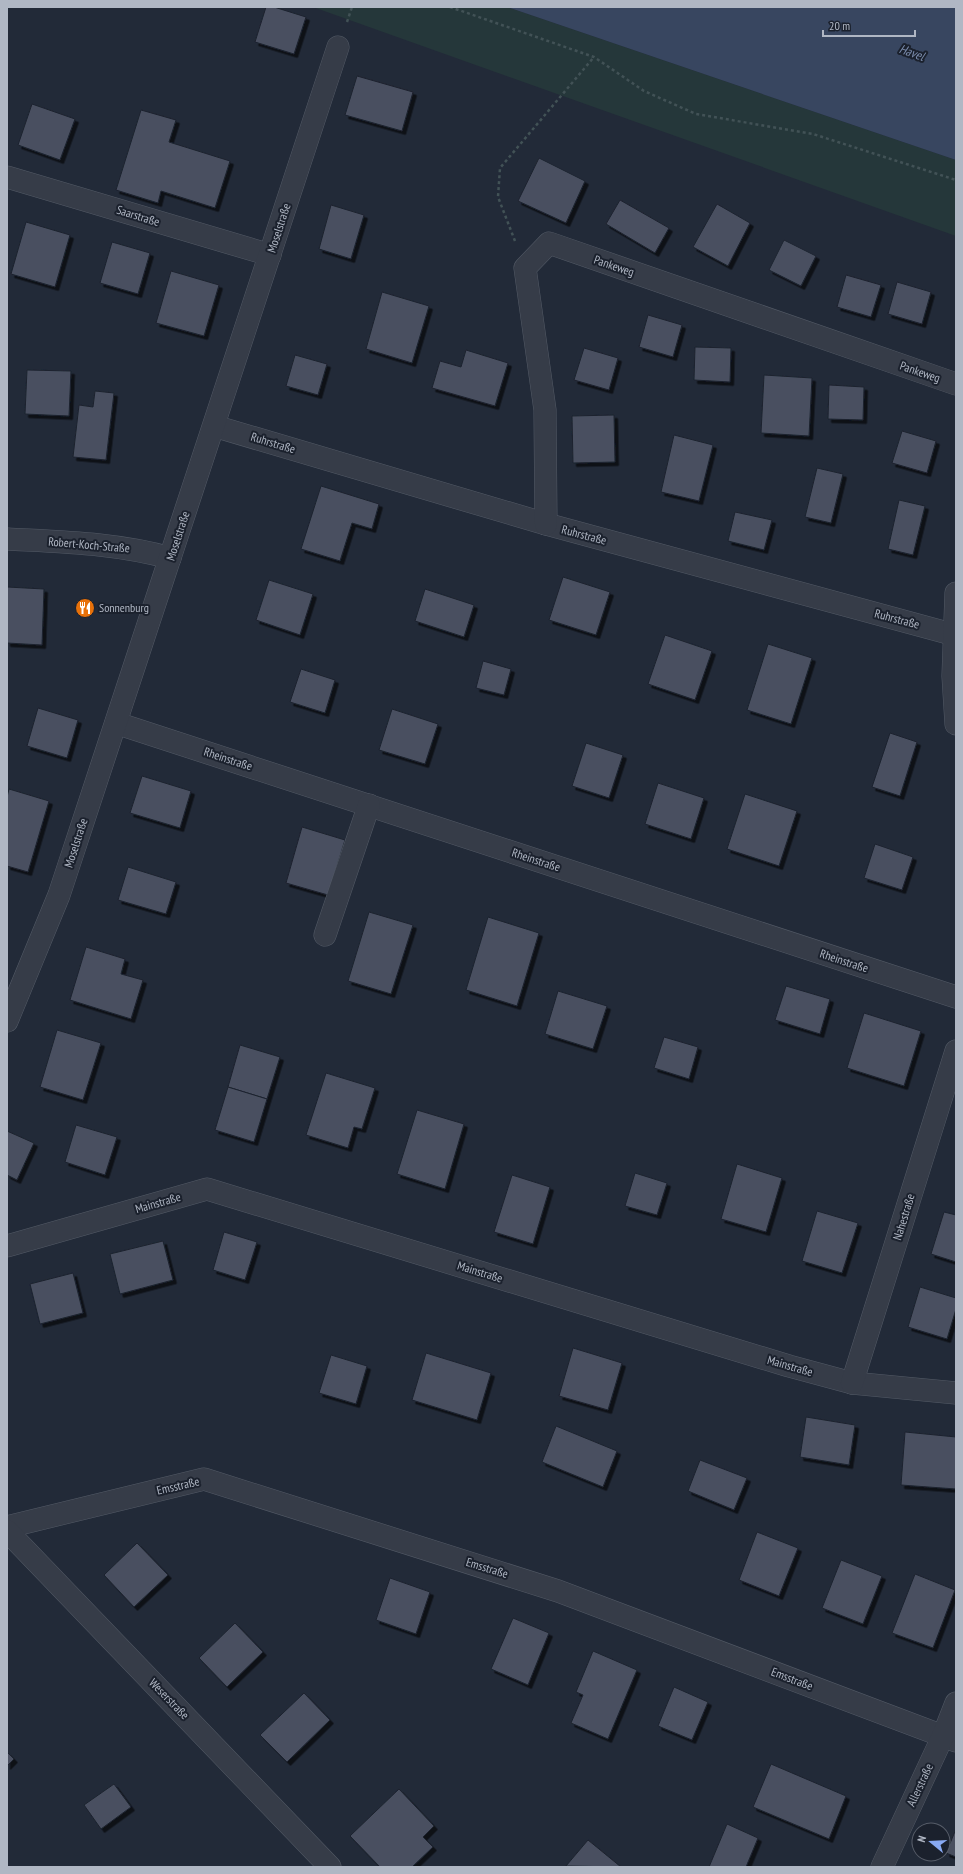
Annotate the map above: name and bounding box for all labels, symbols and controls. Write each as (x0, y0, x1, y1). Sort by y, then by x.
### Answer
scale bar (823, 12, 915, 38)
text: 20 m (829, 18, 850, 33)
water label: Havel (897, 40, 929, 65)
street label: Moselstraße (264, 201, 294, 254)
street label: Saarstraße (115, 202, 162, 229)
street label: Pankeweg (592, 252, 636, 279)
street label: Pankeweg (898, 358, 942, 385)
street label: Ruhrstraße (249, 429, 297, 456)
street label: Moselstraße (163, 509, 193, 562)
street label: Ruhrstraße (560, 521, 608, 548)
street label: Robert-Koch-Straße (48, 533, 130, 556)
restaurant icon: Sonnenburg (74, 597, 96, 619)
place label: Sonnenburg (99, 600, 149, 615)
street label: Ruhrstraße (873, 605, 921, 632)
street label: Rheinstraße (202, 744, 254, 773)
street label: Moselstraße (61, 816, 91, 869)
street label: Rheinstraße (510, 845, 562, 874)
street label: Rheinstraße (818, 946, 870, 975)
street label: Mainstraße (133, 1189, 182, 1216)
street label: Nahestraße (889, 1192, 918, 1242)
street label: Mainstraße (456, 1258, 505, 1286)
street label: Mainstraße (766, 1352, 815, 1379)
street label: Emsstraße (155, 1473, 201, 1498)
street label: Emsstraße (464, 1554, 510, 1581)
street label: Emsstraße (769, 1664, 815, 1693)
street label: Weserstraße (146, 1675, 193, 1722)
street label: Allerstraße (903, 1761, 936, 1809)
north arrow (911, 1822, 951, 1862)
text: N (914, 1834, 929, 1844)

